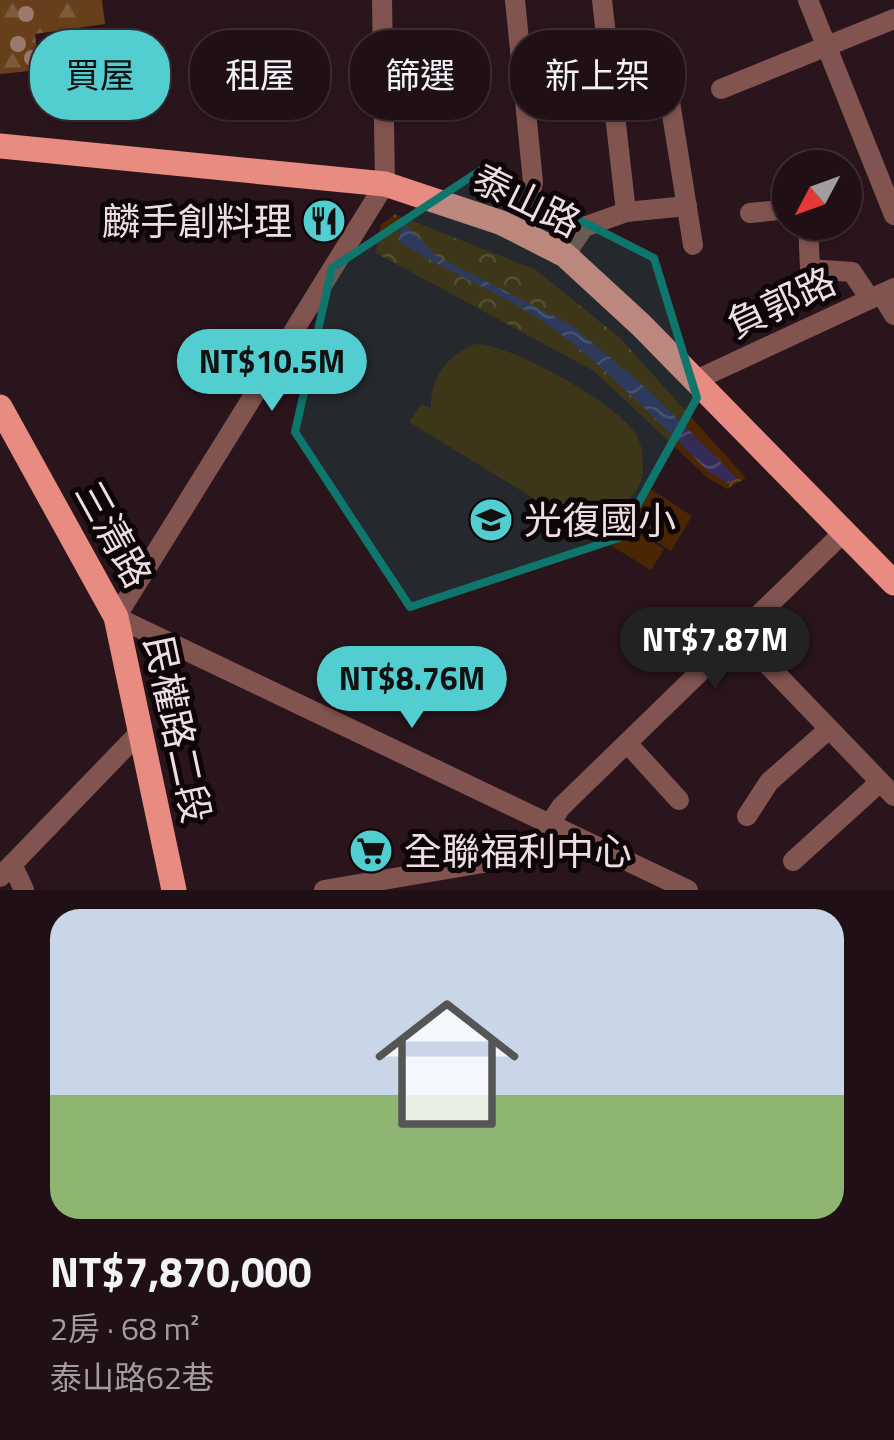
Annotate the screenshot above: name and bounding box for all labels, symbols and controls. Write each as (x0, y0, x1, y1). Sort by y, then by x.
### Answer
chip: 買屋 (30, 30, 170, 120)
chip: 租屋 (190, 30, 330, 120)
chip: 篩選 (350, 30, 490, 120)
chip: 新上架 (510, 30, 685, 120)
street label: 泰山路 (463, 149, 591, 251)
north arrow (772, 150, 862, 240)
map controls (772, 150, 862, 240)
place label: 麟手創料理 (102, 192, 292, 250)
restaurant icon: 麟手創料理 (301, 198, 347, 244)
street label: 負郭路 (717, 252, 845, 352)
pin: NT$10.5M (169, 329, 375, 414)
text: NT$10.5M (199, 337, 345, 385)
street label: 三清路 (61, 470, 167, 598)
place label: 光復國小 (524, 491, 676, 549)
school or university icon: 光復國小 (468, 497, 514, 543)
pin: NT$7.87M (612, 607, 818, 692)
text: NT$7.87M (642, 615, 788, 663)
street label: 民權路二段 (130, 630, 226, 828)
pin: NT$8.76M (309, 646, 515, 731)
text: NT$8.76M (339, 654, 485, 702)
place label: 全聯福利中心 (404, 822, 632, 880)
supermarket icon: 全聯福利中心 (348, 828, 394, 874)
icon: home (357, 974, 537, 1154)
text: NT$7,870,000 (50, 1239, 311, 1303)
text: 2房 · 68 m² (50, 1304, 200, 1352)
text: 泰山路62巷 (50, 1353, 214, 1401)

